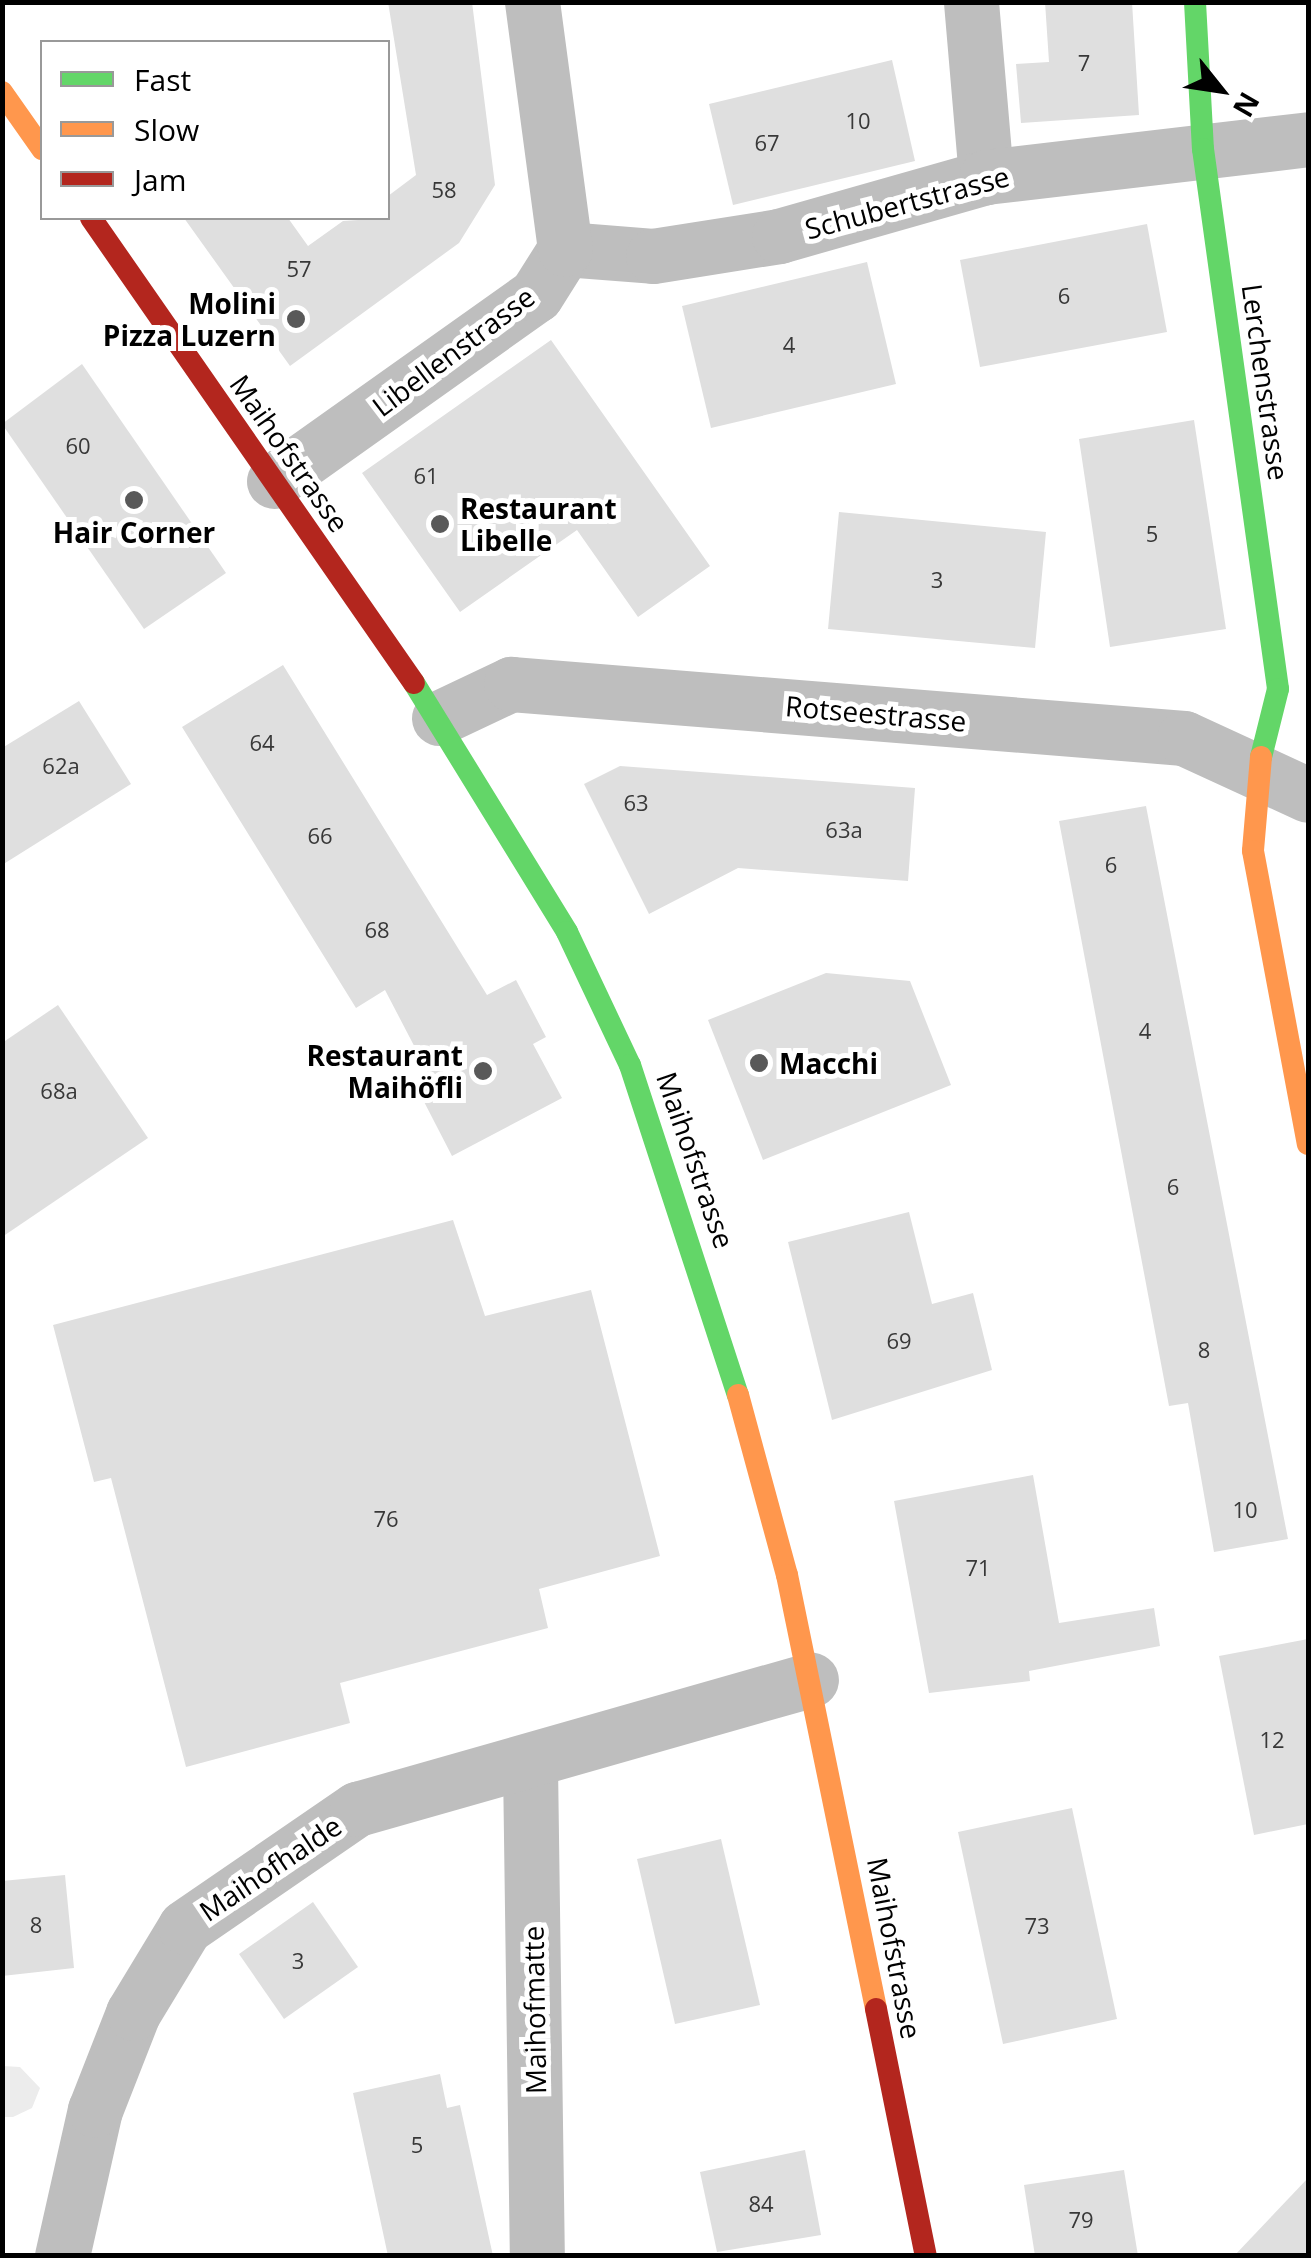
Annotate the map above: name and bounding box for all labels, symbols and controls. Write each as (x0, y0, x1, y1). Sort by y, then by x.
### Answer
legend (40, 40, 390, 220)
north arrow (1171, 40, 1271, 140)
house number: 7 (1078, 50, 1090, 76)
text: Fast (134, 59, 191, 100)
text: N (1225, 86, 1269, 124)
house number: 10 (845, 108, 871, 134)
text: Slow (134, 109, 199, 150)
house number: 67 (754, 130, 780, 156)
text: Jam (134, 159, 187, 200)
street label: Schubertstrasse (801, 159, 1013, 245)
house number: 58 (431, 177, 457, 203)
house number: 57 (286, 256, 312, 282)
street label: Libellenstrasse (365, 279, 541, 423)
street label: Lerchenstrasse (1236, 282, 1296, 482)
house number: 6 (1058, 283, 1070, 309)
place label: Molini Pizza Luzern (103, 286, 276, 352)
marker: Molini Pizza Luzern (285, 308, 307, 330)
house number: 4 (783, 332, 795, 358)
street label: Maihofstrasse (223, 368, 357, 538)
house number: 60 (65, 433, 91, 459)
house number: 61 (413, 463, 439, 489)
marker: Hair Corner (123, 489, 145, 511)
place label: Restaurant Libelle (460, 491, 617, 557)
marker: Restaurant Libelle (429, 513, 451, 535)
place label: Hair Corner (53, 515, 215, 549)
house number: 5 (1146, 521, 1158, 547)
house number: 3 (931, 567, 943, 593)
street label: Rotseestrasse (784, 688, 968, 738)
house number: 64 (249, 730, 275, 756)
house number: 62a (42, 753, 80, 779)
house number: 63 (623, 790, 649, 816)
house number: 63a (825, 817, 863, 843)
house number: 66 (307, 823, 333, 849)
house number: 6 (1105, 852, 1117, 878)
house number: 68 (364, 917, 390, 943)
house number: 4 (1139, 1018, 1151, 1044)
place label: Restaurant Maihöfli (306, 1038, 463, 1104)
place label: Macchi (779, 1046, 878, 1080)
marker: Macchi (748, 1052, 770, 1074)
marker: Restaurant Maihöfli (472, 1060, 494, 1082)
street label: Maihofstrasse (650, 1068, 742, 1252)
house number: 68a (40, 1078, 78, 1104)
house number: 6 (1167, 1174, 1179, 1200)
house number: 69 (886, 1328, 912, 1354)
house number: 8 (1198, 1337, 1210, 1363)
house number: 10 (1232, 1497, 1258, 1523)
house number: 76 (373, 1506, 399, 1532)
house number: 71 (965, 1555, 991, 1581)
house number: 12 (1259, 1727, 1285, 1753)
street label: Maihofhalde (193, 1808, 347, 1928)
street label: Maihofstrasse (861, 1854, 929, 2042)
house number: 8 (30, 1912, 42, 1938)
house number: 73 (1024, 1913, 1050, 1939)
street label: Maihofmatte (516, 1926, 552, 2094)
house number: 3 (292, 1948, 304, 1974)
house number: 5 (411, 2132, 423, 2158)
house number: 84 (748, 2191, 774, 2217)
house number: 79 (1068, 2207, 1094, 2233)

